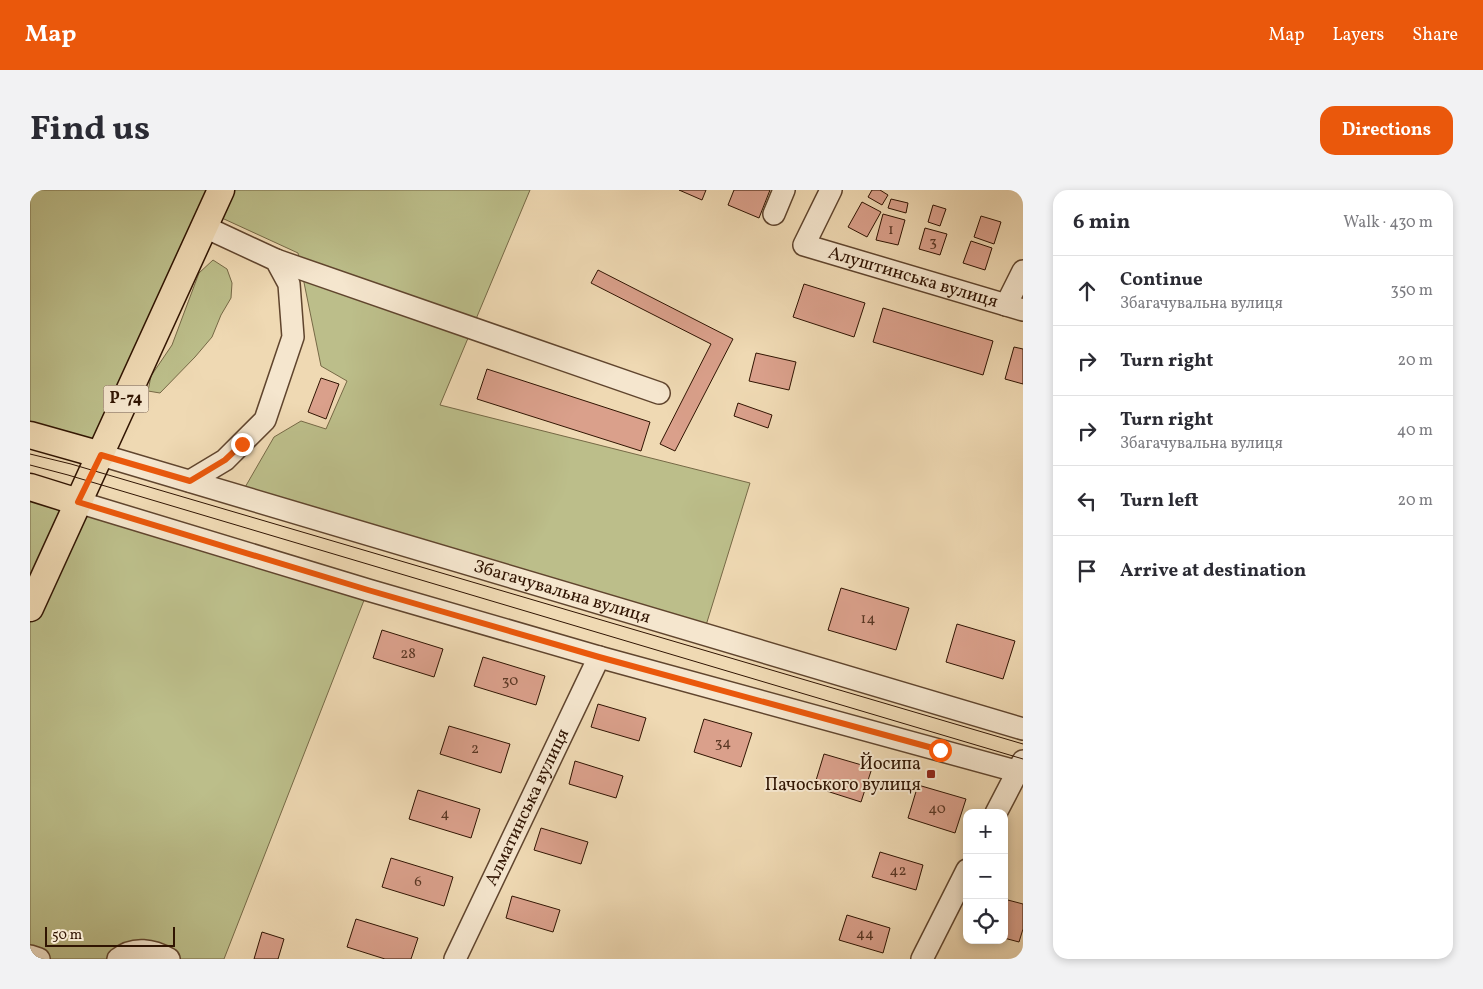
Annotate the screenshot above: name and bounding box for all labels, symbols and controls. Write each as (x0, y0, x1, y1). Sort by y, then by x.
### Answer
text: Map (25, 18, 76, 52)
text: Map (1268, 23, 1304, 48)
text: Layers (1332, 23, 1384, 48)
text: Share (1412, 23, 1458, 48)
text: Find us (30, 106, 150, 154)
button: Directions (1320, 106, 1453, 155)
text: 6 min (1073, 208, 1130, 237)
text: Walk · 430 m (1343, 212, 1433, 234)
house number: 1 (888, 220, 894, 241)
house number: 3 (929, 232, 937, 253)
street label: Алуштинська вулиця (825, 240, 1001, 314)
text: Continue (1120, 267, 1203, 293)
icon: ahead (1073, 277, 1101, 305)
text: 350 m (1390, 280, 1433, 302)
text: Збагачувальна вулиця (1120, 293, 1283, 315)
icon: right (1073, 347, 1101, 375)
text: Turn right (1120, 348, 1213, 374)
text: 20 m (1398, 350, 1433, 372)
road number: Р-74 (104, 385, 148, 412)
text: Turn right (1120, 407, 1213, 433)
icon: right (1073, 417, 1101, 445)
text: 40 m (1397, 420, 1433, 442)
route end (231, 433, 254, 456)
text: Збагачувальна вулиця (1120, 433, 1283, 455)
icon: left (1073, 487, 1101, 515)
text: Turn left (1120, 488, 1199, 514)
text: 20 m (1398, 490, 1433, 512)
street label: Збагачувальна вулиця (471, 554, 653, 630)
icon: arrive (1073, 557, 1101, 585)
text: Arrive at destination (1120, 558, 1306, 584)
house number: 14 (861, 609, 875, 630)
house number: 28 (400, 644, 416, 665)
house number: 30 (502, 671, 518, 692)
street label: Алматинська вулиця (479, 724, 576, 890)
house number: 34 (715, 733, 731, 754)
house number: 2 (471, 739, 479, 760)
route start (929, 739, 952, 762)
place label: Йосипа Пачоського вулиця (765, 752, 921, 798)
marker: Йосипа Пачоського вулиця (925, 768, 937, 780)
house number: 40 (928, 799, 946, 820)
house number: 4 (441, 804, 450, 825)
map controls (963, 809, 1008, 944)
button: + (963, 809, 1008, 854)
button: − (963, 854, 1008, 899)
house number: 42 (889, 861, 907, 882)
house number: 6 (414, 872, 422, 893)
button: locate (963, 899, 1008, 944)
scale bar (45, 924, 175, 947)
house number: 44 (856, 924, 874, 945)
text: 50 m (52, 926, 82, 945)

